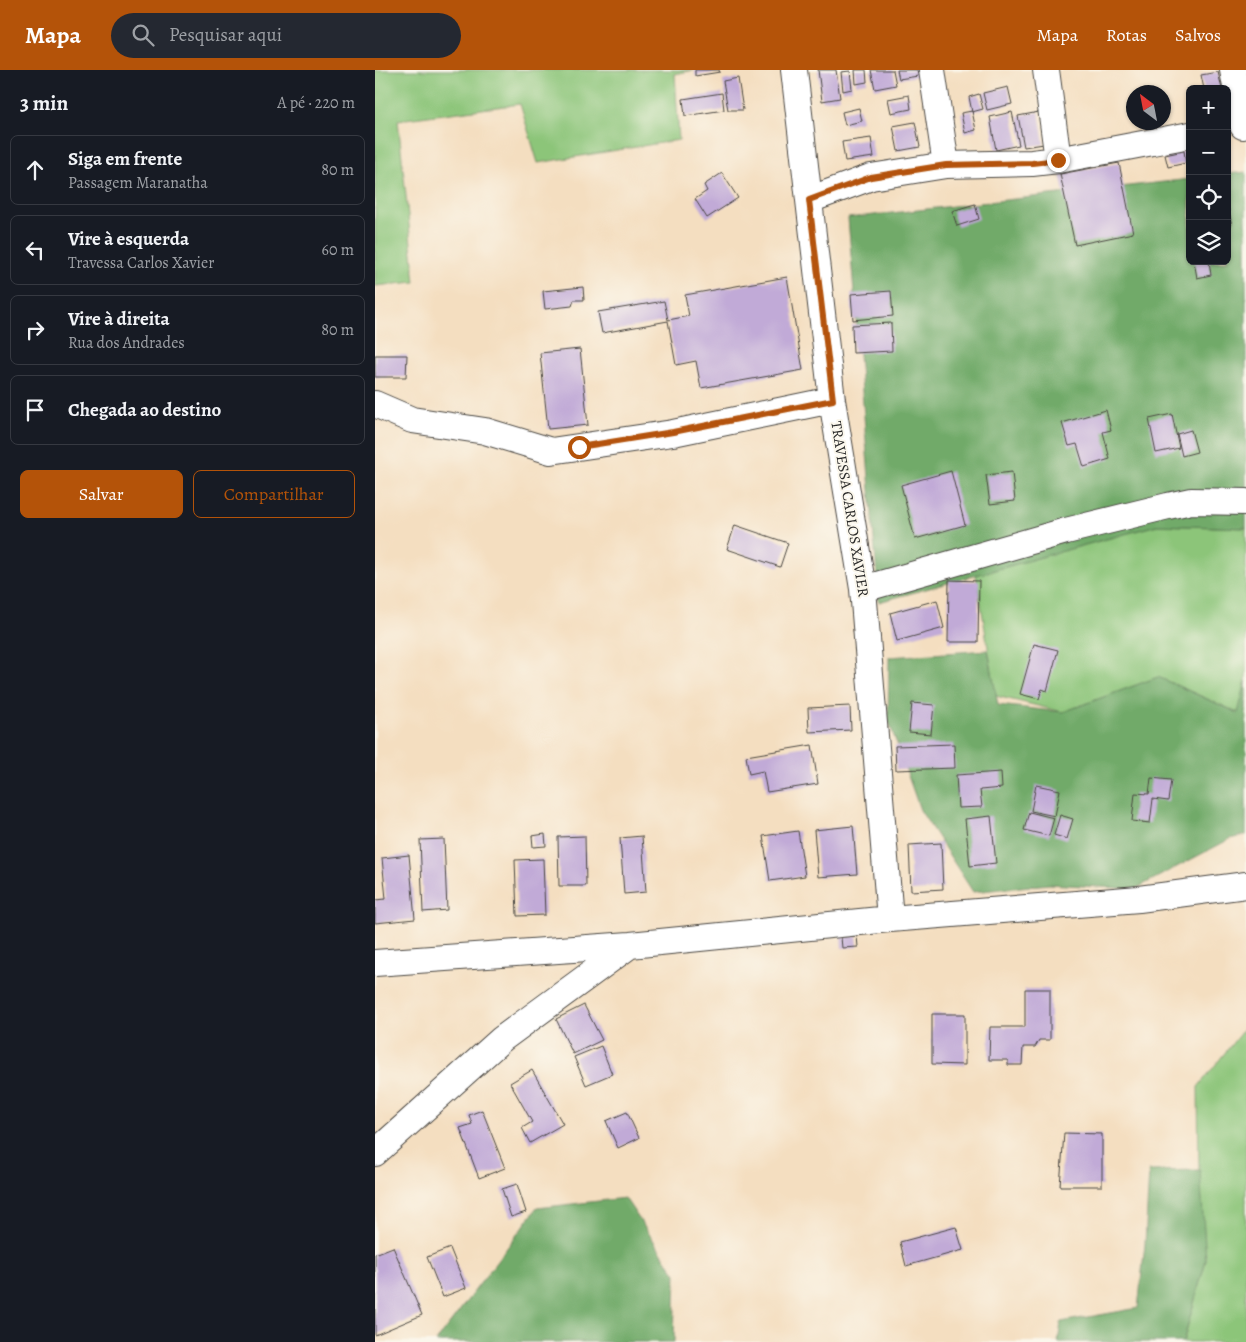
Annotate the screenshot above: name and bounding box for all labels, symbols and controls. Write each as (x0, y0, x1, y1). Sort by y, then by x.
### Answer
search box (111, 13, 461, 58)
text: Mapa (25, 19, 81, 51)
icon: search (129, 21, 157, 49)
text: Pesquisar aqui (169, 22, 282, 48)
text: Mapa (1037, 23, 1078, 47)
text: Rotas (1106, 23, 1147, 47)
text: Salvos (1175, 23, 1221, 47)
north arrow (1126, 85, 1171, 130)
map controls (1186, 85, 1231, 265)
button: + (1186, 85, 1231, 130)
text: 3 min (20, 89, 68, 117)
text: A pé · 220 m (277, 92, 355, 114)
button: − (1186, 130, 1231, 175)
text: Siga em frente (68, 146, 182, 172)
route end (1047, 149, 1070, 172)
icon: ahead (21, 156, 49, 184)
text: 80 m (321, 159, 354, 181)
text: Passagem Maranatha (68, 172, 208, 194)
button: locate (1186, 175, 1231, 220)
button: layers (1186, 220, 1231, 265)
text: Vire à esquerda (68, 226, 189, 252)
icon: left (21, 236, 49, 264)
text: 60 m (322, 239, 354, 261)
text: Travessa Carlos Xavier (68, 252, 214, 274)
text: Vire à direita (68, 306, 170, 332)
icon: right (21, 316, 49, 344)
text: 80 m (321, 319, 354, 341)
text: Rua dos Andrades (68, 332, 185, 354)
icon: arrive (21, 396, 49, 424)
text: Chegada ao destino (68, 397, 221, 423)
street label: TRAVESSA CARLOS XAVIER (826, 420, 874, 599)
route start (568, 436, 591, 459)
button: Salvar (20, 470, 183, 518)
button: Compartilhar (193, 470, 355, 518)

